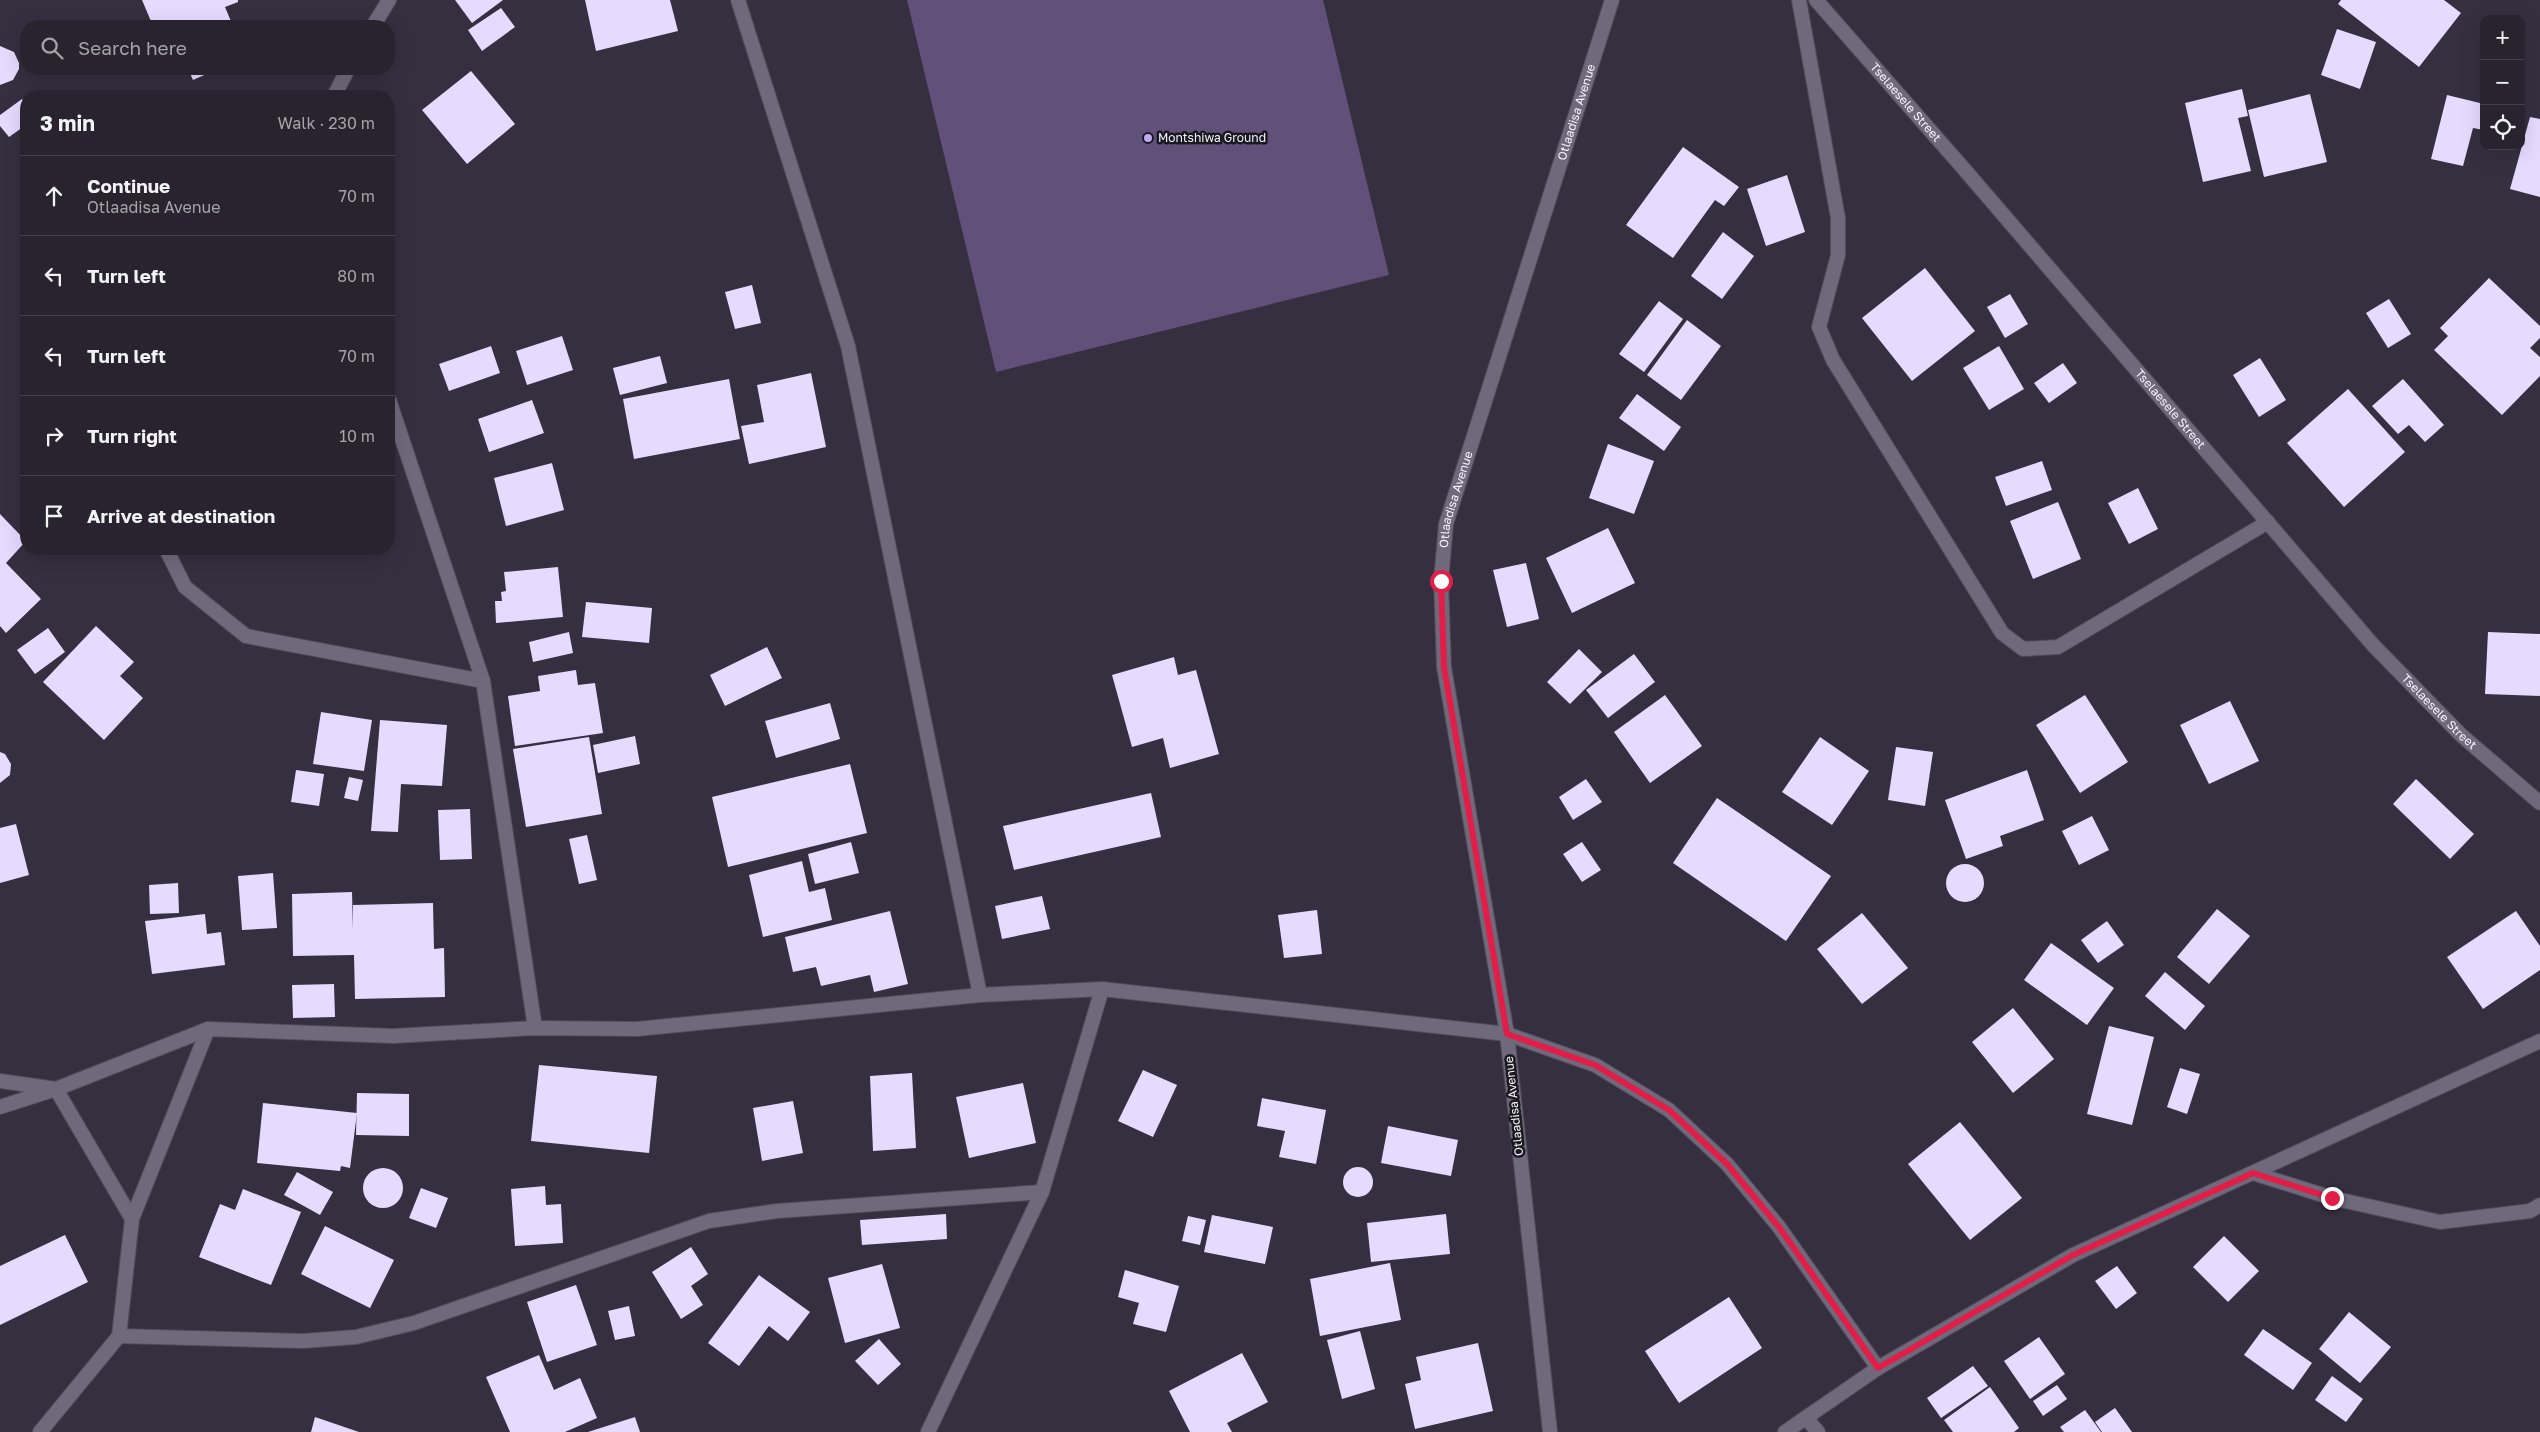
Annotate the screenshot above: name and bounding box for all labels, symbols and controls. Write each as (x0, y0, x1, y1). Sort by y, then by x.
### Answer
map controls (2480, 15, 2525, 150)
button: + (2480, 15, 2525, 60)
search box (20, 20, 395, 75)
icon: search (38, 34, 66, 62)
text: Search here (78, 36, 187, 59)
street label: Tselaesele Street (1867, 59, 1945, 145)
button: − (2480, 60, 2525, 105)
street label: Otlaadisa Avenue (1554, 62, 1598, 162)
button: locate (2480, 105, 2525, 150)
text: 3 min (40, 110, 95, 136)
text: Walk · 230 m (278, 113, 375, 133)
place label: Montshiwa Ground (1158, 130, 1266, 145)
marker: Montshiwa Ground (1142, 132, 1154, 144)
text: Continue (87, 174, 170, 197)
icon: ahead (40, 182, 68, 210)
text: 70 m (338, 186, 375, 206)
text: Otlaadisa Avenue (87, 197, 221, 217)
icon: left (40, 262, 68, 290)
text: Turn left (87, 264, 166, 287)
text: 80 m (337, 266, 375, 286)
icon: left (40, 342, 68, 370)
text: Turn left (87, 344, 166, 367)
text: 70 m (338, 346, 375, 366)
street label: Tselaesele Street (2132, 366, 2209, 452)
icon: right (40, 422, 68, 450)
text: Turn right (87, 424, 177, 447)
text: 10 m (339, 426, 375, 446)
street label: Otlaadisa Avenue (1436, 449, 1476, 549)
icon: arrive (40, 502, 68, 530)
text: Arrive at destination (87, 504, 275, 527)
route start (1430, 570, 1453, 593)
street label: Tselaesele Street (2398, 671, 2480, 752)
street label: Otlaadisa Avenue (1501, 1055, 1526, 1157)
route end (2321, 1187, 2344, 1210)

